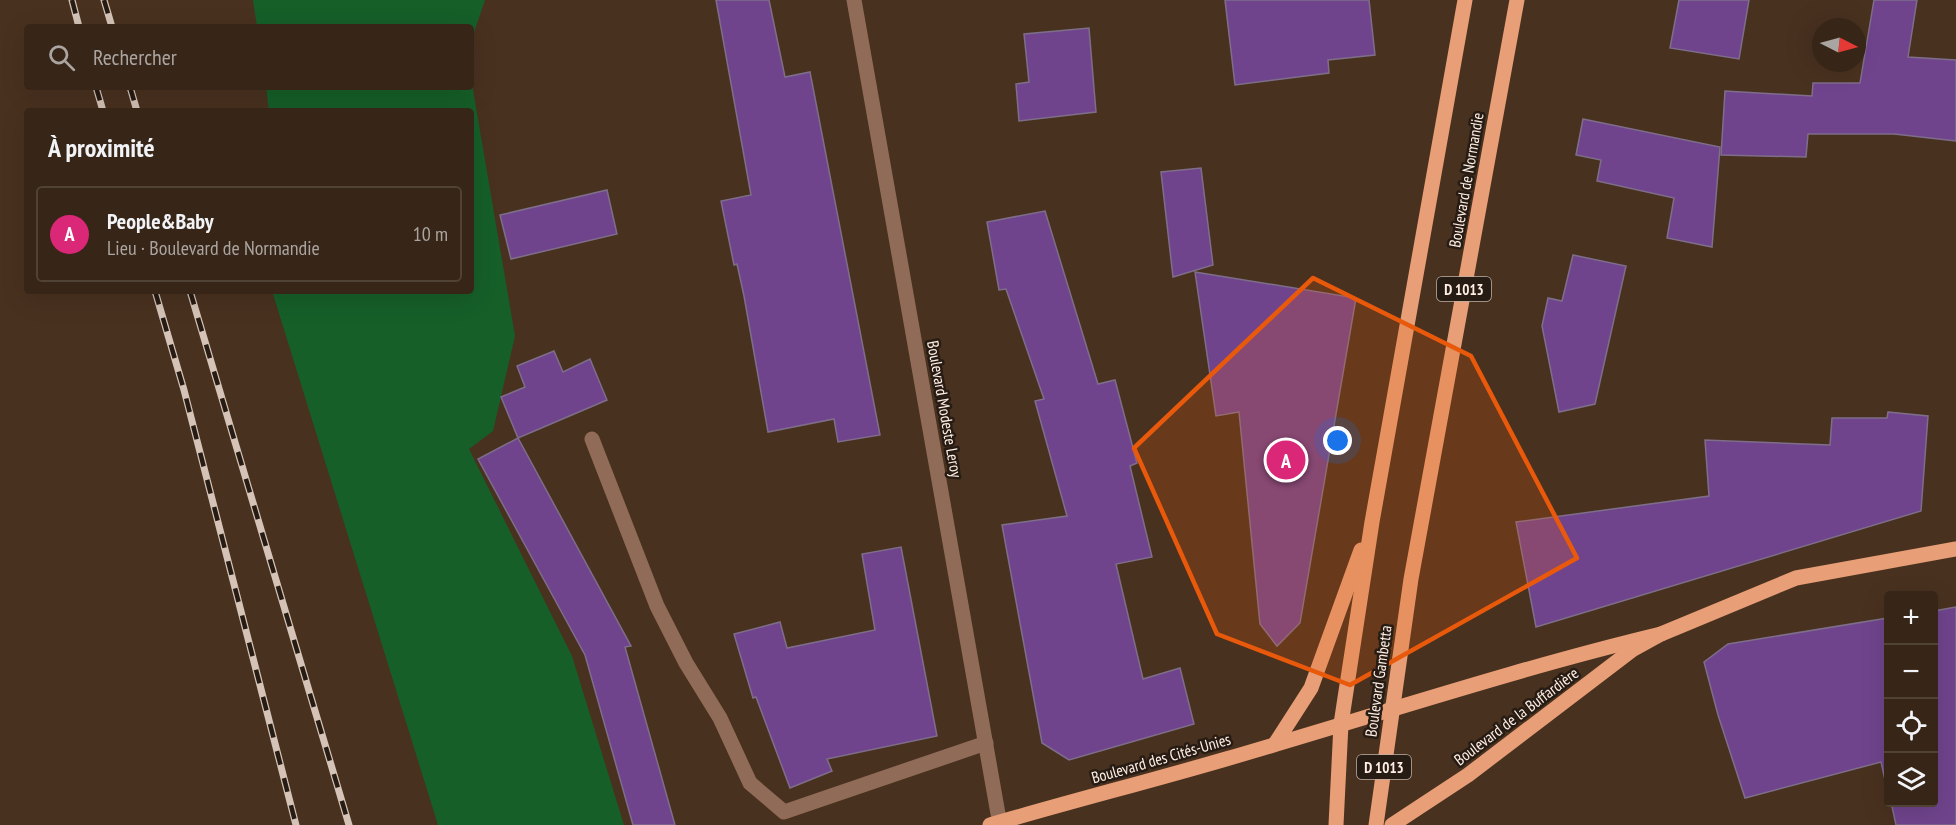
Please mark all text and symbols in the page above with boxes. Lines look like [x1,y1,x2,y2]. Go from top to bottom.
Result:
north arrow [1812,18,1866,72]
search box [24,24,474,90]
icon: search [45,41,78,74]
text: Rechercher [93,43,177,71]
street label: Boulevard de Normandie [1444,111,1488,249]
text: À proximité [48,131,155,164]
text: People&Baby [107,207,214,235]
text: A [64,221,75,247]
text: 10 m [413,221,448,247]
text: Lieu · Boulevard de Normandie [107,235,320,261]
road number: D 1013 [1437,277,1491,301]
street label: Boulevard Modeste Leroy [923,339,967,479]
your location [1323,426,1352,455]
pin: A [1266,438,1306,482]
map controls [1884,591,1938,807]
button: + [1884,591,1938,645]
street label: Boulevard Gambetta [1360,624,1396,738]
button: − [1884,645,1938,699]
street label: Boulevard de la Buffardière [1450,663,1582,769]
button: locate [1884,699,1938,753]
street label: Boulevard des Cités-Unies [1089,729,1233,787]
button: layers [1884,753,1938,807]
road number: D 1013 [1357,755,1411,779]

